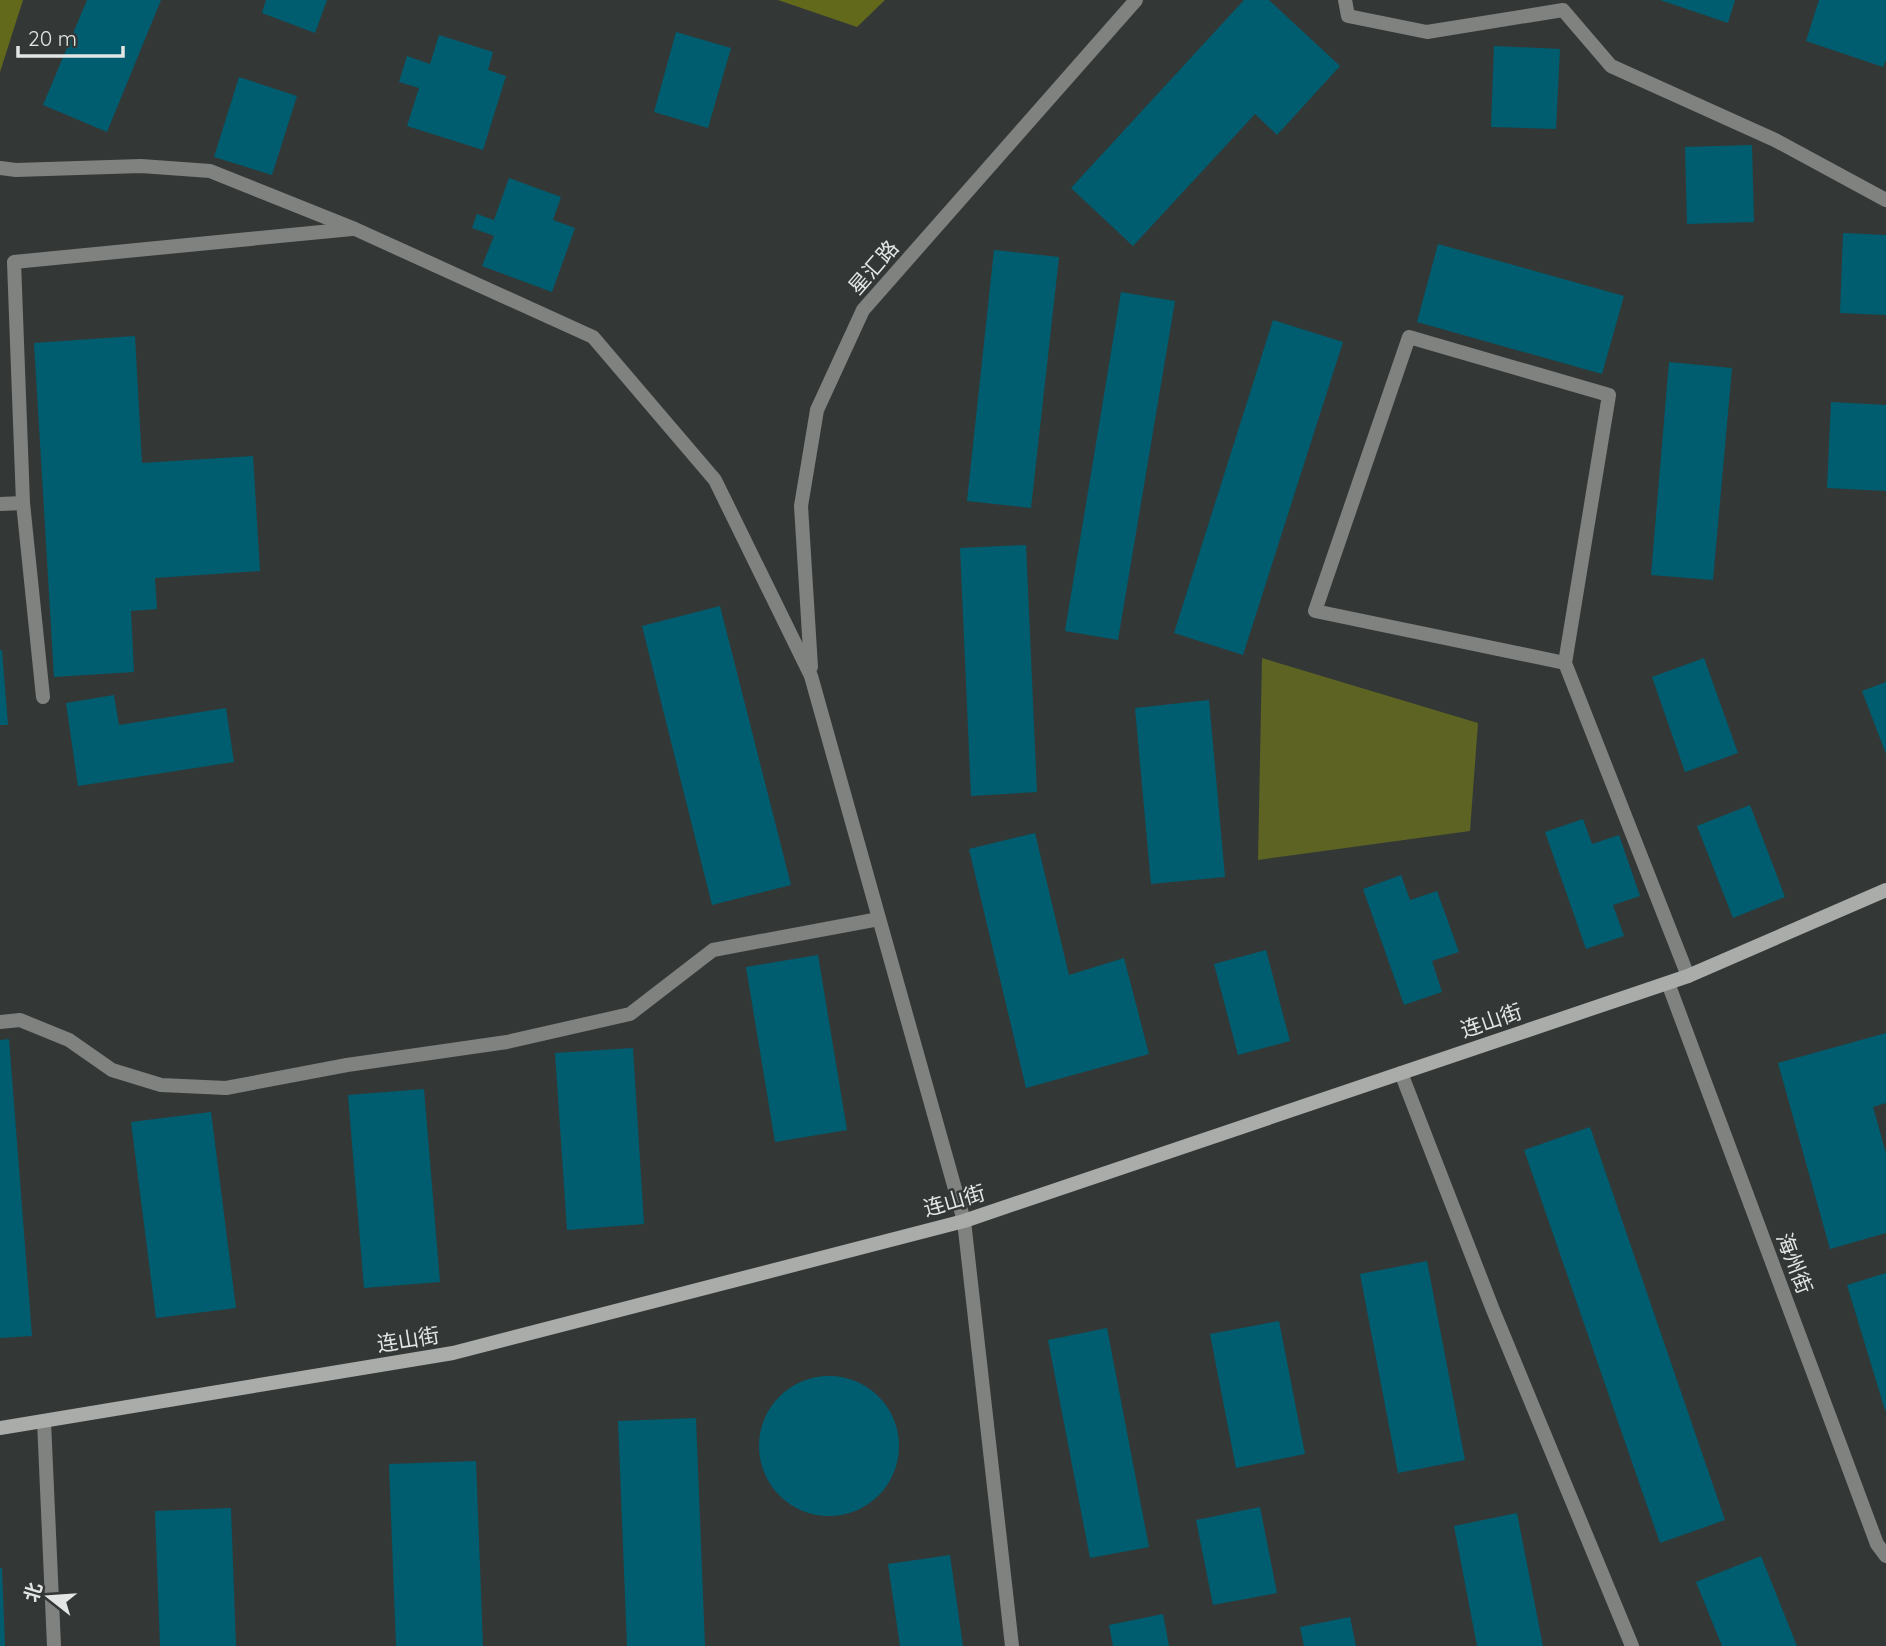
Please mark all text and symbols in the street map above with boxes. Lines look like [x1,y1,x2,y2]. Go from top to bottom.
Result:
scale bar [18,14,122,58]
text: 20 m [28,25,77,51]
street label: 星汇路 [843,235,903,299]
street label: 连山街 [1457,997,1525,1043]
street label: 连山街 [920,1179,988,1221]
street label: 海州街 [1772,1229,1818,1297]
street label: 连山街 [375,1321,441,1357]
north arrow [14,1562,84,1632]
text: 北 [18,1579,47,1605]

